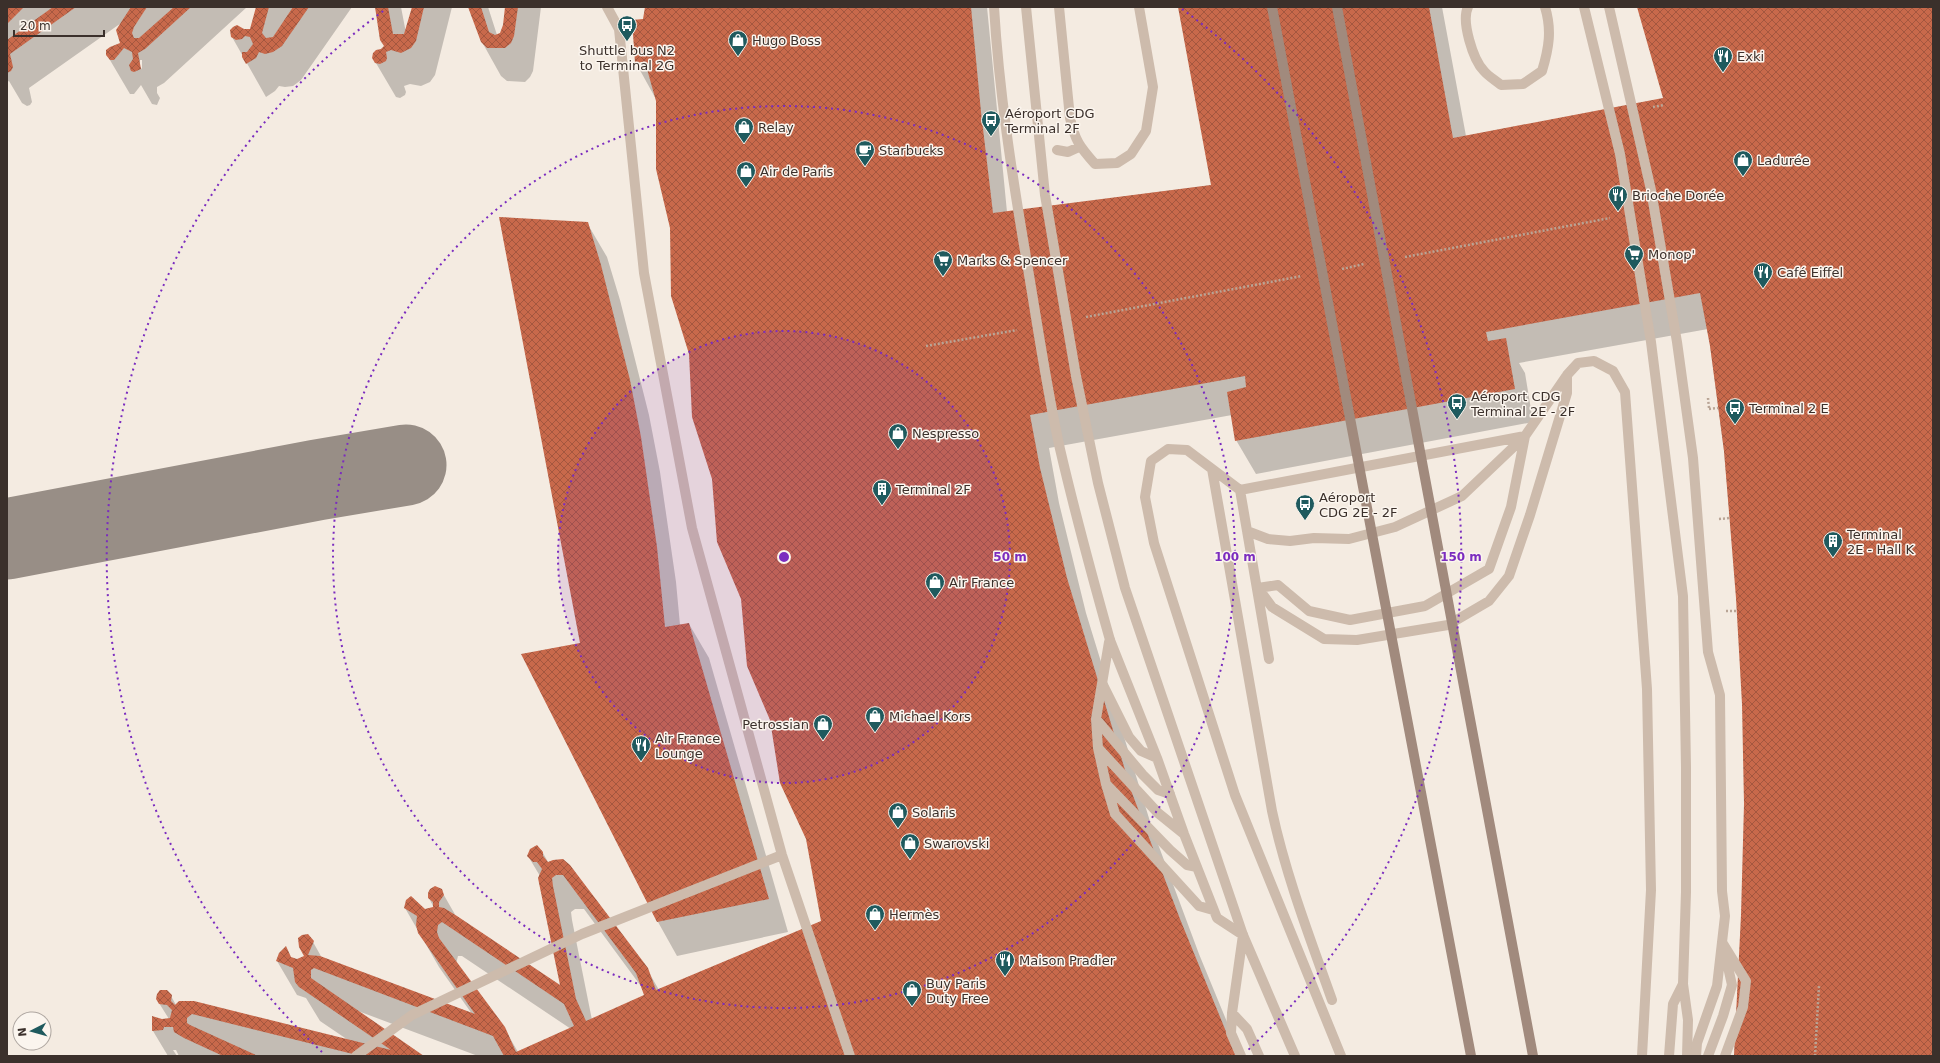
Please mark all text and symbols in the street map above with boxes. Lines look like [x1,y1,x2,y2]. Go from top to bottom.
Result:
scale bar [14,12,104,38]
bus stop icon: Shuttle bus N2 to Terminal 2G [616,14,638,42]
text: 20 m [20,19,51,33]
shop icon: Hugo Boss [727,29,749,57]
place label: Hugo Boss [752,33,821,48]
place label: Shuttle bus N2 to Terminal 2G [579,43,675,73]
restaurant icon: Exki [1712,45,1734,73]
place label: Exki [1737,49,1764,64]
place label: Aéroport CDG Terminal 2F [1004,106,1095,136]
bus stop icon: Aéroport CDG Terminal 2F [980,109,1002,137]
shop icon: Relay [733,116,755,144]
place label: Relay [758,120,794,135]
cafe icon: Starbucks [854,139,876,167]
place label: Starbucks [879,143,944,158]
shop icon: Ladurée [1732,149,1754,177]
place label: Ladurée [1757,153,1810,168]
shop icon: Air de Paris [735,160,757,188]
place label: Air de Paris [760,164,834,179]
restaurant icon: Brioche Dorée [1607,184,1629,212]
place label: Brioche Dorée [1632,188,1724,203]
supermarket icon: Monop' [1623,243,1645,271]
place label: Monop' [1648,247,1695,262]
supermarket icon: Marks & Spencer [932,249,954,277]
place label: Marks & Spencer [957,253,1068,268]
restaurant icon: Café Eiffel [1752,261,1774,289]
place label: Café Eiffel [1777,265,1843,280]
place label: Aéroport CDG Terminal 2E - 2F [1470,389,1575,419]
bus stop icon: Aéroport CDG Terminal 2E - 2F [1446,392,1468,420]
bus stop icon: Terminal 2 E [1724,397,1746,425]
place label: Terminal 2 E [1748,401,1829,416]
shop icon: Nespresso [887,422,909,450]
place label: Nespresso [912,426,979,441]
building icon: Terminal 2F [871,478,893,506]
place label: Terminal 2F [895,482,971,497]
place label: Aéroport CDG 2E - 2F [1319,490,1397,520]
bus stop icon: Aéroport CDG 2E - 2F [1294,493,1316,521]
place label: Terminal 2E - Hall K [1846,527,1915,557]
building icon: Terminal 2E - Hall K [1822,530,1844,558]
centre of rings [777,550,791,564]
text: 50 m [993,550,1027,564]
text: 100 m [1214,550,1256,564]
text: 150 m [1440,550,1482,564]
shop icon: Air France [924,571,946,599]
place label: Air France [949,575,1014,590]
shop icon: Michael Kors [864,705,886,733]
place label: Michael Kors [889,709,971,724]
shop icon: Petrossian [812,713,834,741]
place label: Petrossian [742,717,809,732]
place label: Air France Lounge [655,731,720,761]
restaurant icon: Air France Lounge [630,734,652,762]
shop icon: Solaris [887,801,909,829]
place label: Solaris [912,805,956,820]
shop icon: Swarovski [899,832,921,860]
place label: Swarovski [924,836,989,851]
shop icon: Hermès [864,903,886,931]
place label: Hermès [889,907,940,922]
restaurant icon: Maison Pradier [994,949,1016,977]
place label: Maison Pradier [1019,953,1116,968]
place label: Buy Paris Duty Free [926,976,989,1006]
shop icon: Buy Paris Duty Free [901,979,923,1007]
north arrow [12,1011,52,1051]
text: N [16,1027,29,1037]

